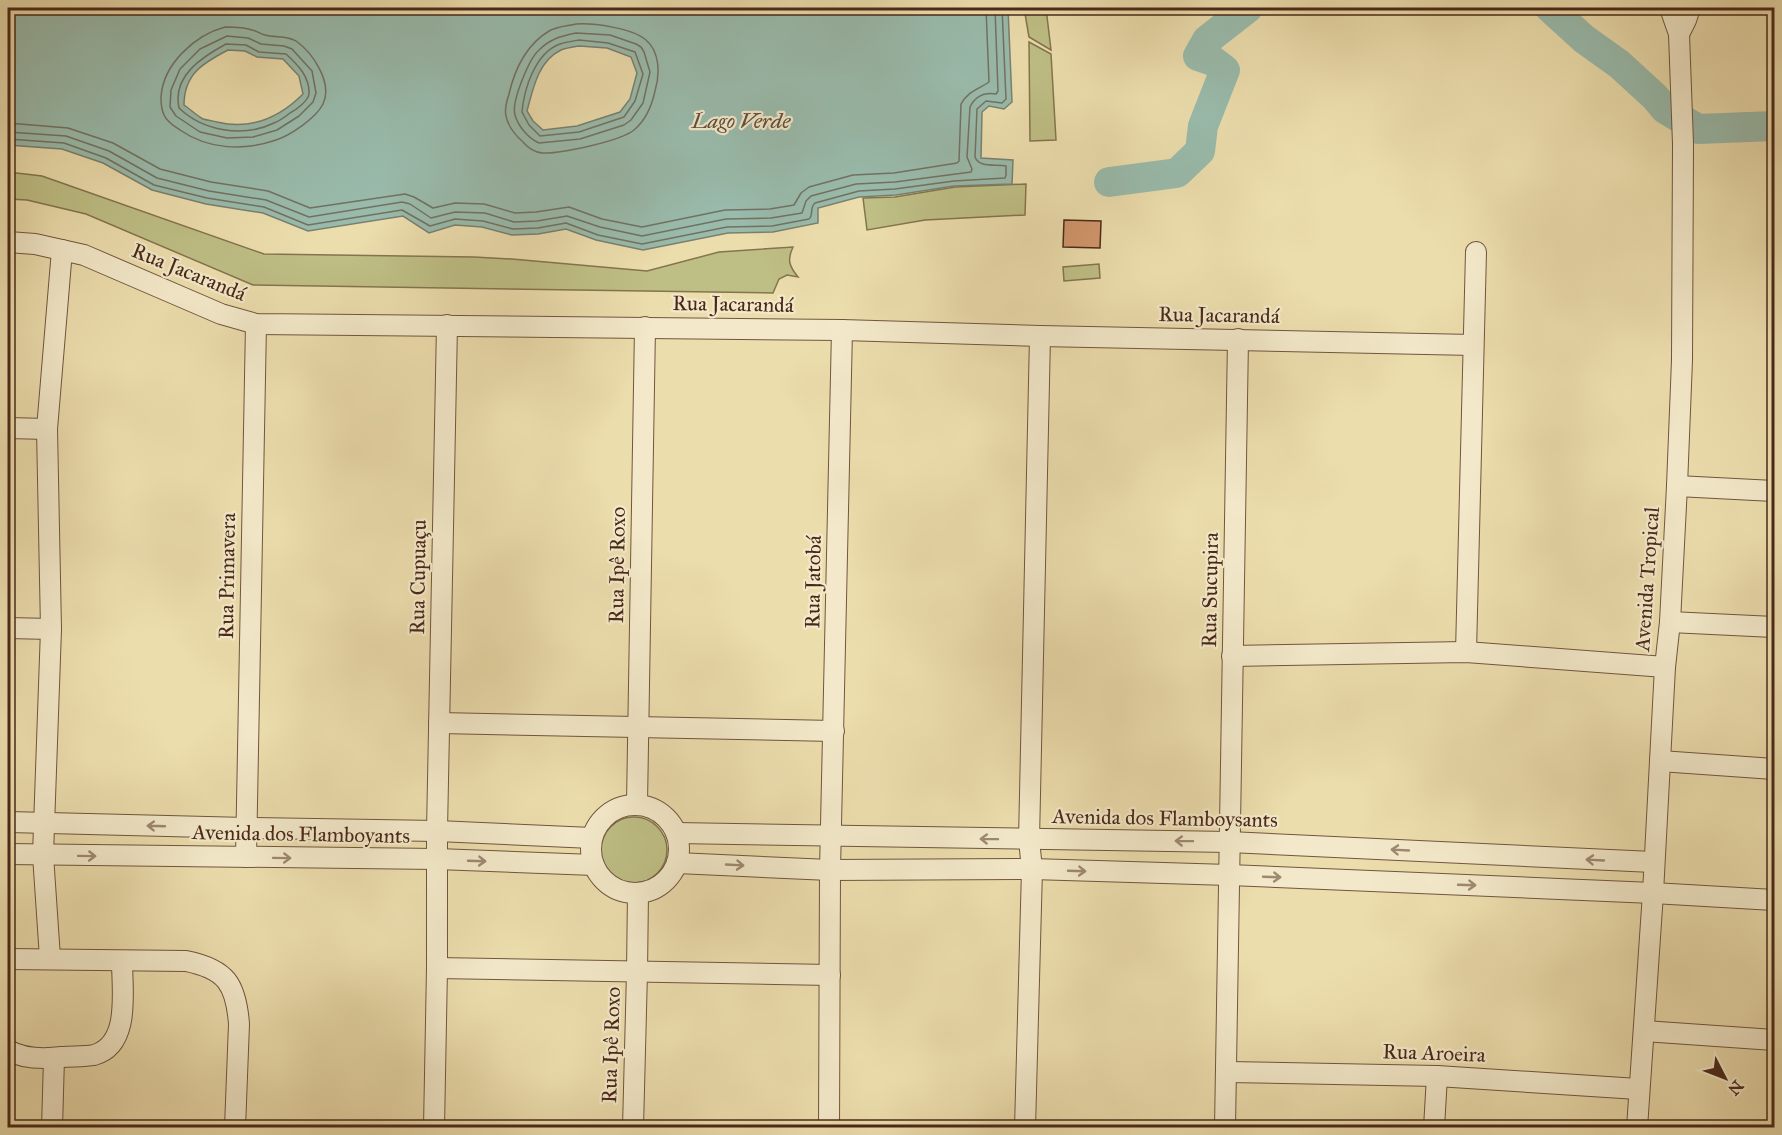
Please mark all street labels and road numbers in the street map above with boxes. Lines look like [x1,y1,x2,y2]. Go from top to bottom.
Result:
street label: Rua Jacarandá [128,237,250,307]
street label: Rua Jacarandá [672,290,794,318]
street label: Rua Jacarandá [1158,301,1280,329]
street label: Rua Ipê Roxo [603,506,631,624]
street label: Avenida Tropical [1629,506,1665,653]
street label: Rua Primavera [213,512,241,639]
street label: Rua Cupuaçu [404,519,432,635]
street label: Rua Sucupira [1196,532,1224,648]
street label: Rua Jatobá [799,535,827,629]
street label: Avenida dos Flamboysants [1051,803,1278,833]
street label: Avenida dos Flamboyants [191,819,410,849]
street label: Rua Ipê Roxo [596,986,626,1104]
street label: Rua Aroeira [1382,1038,1486,1068]

